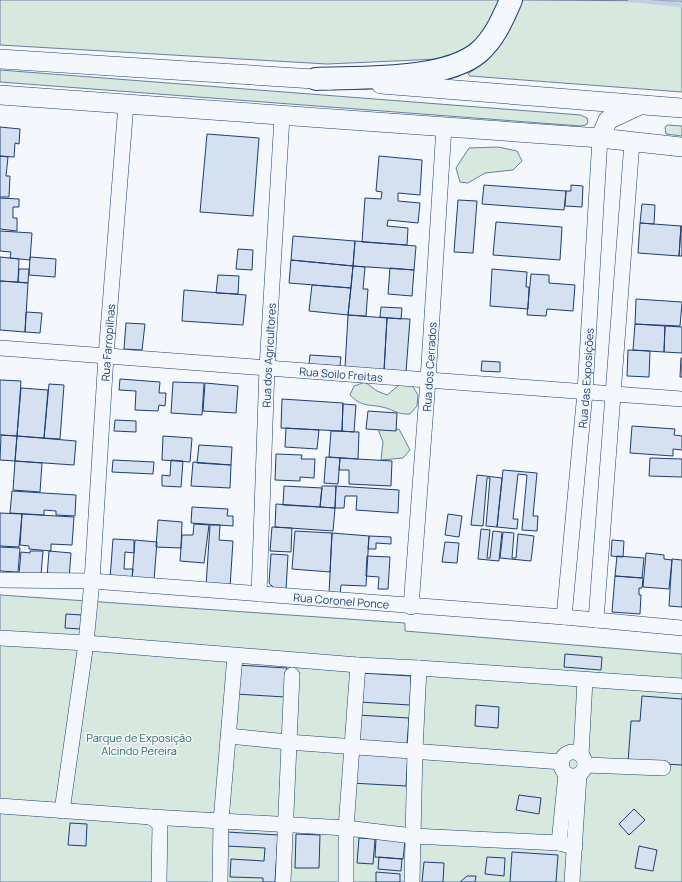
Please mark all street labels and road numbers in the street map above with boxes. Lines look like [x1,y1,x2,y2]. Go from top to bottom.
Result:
street label: Rua dos Agricultores [258,302,278,408]
street label: Rua Farropilhas [97,303,118,382]
street label: Rua dos Cerrados [418,321,439,412]
street label: Rua das Exposições [574,327,596,429]
street label: Rua Soilo Freitas [299,363,384,384]
street label: Rua Coronel Ponce [293,589,390,611]

